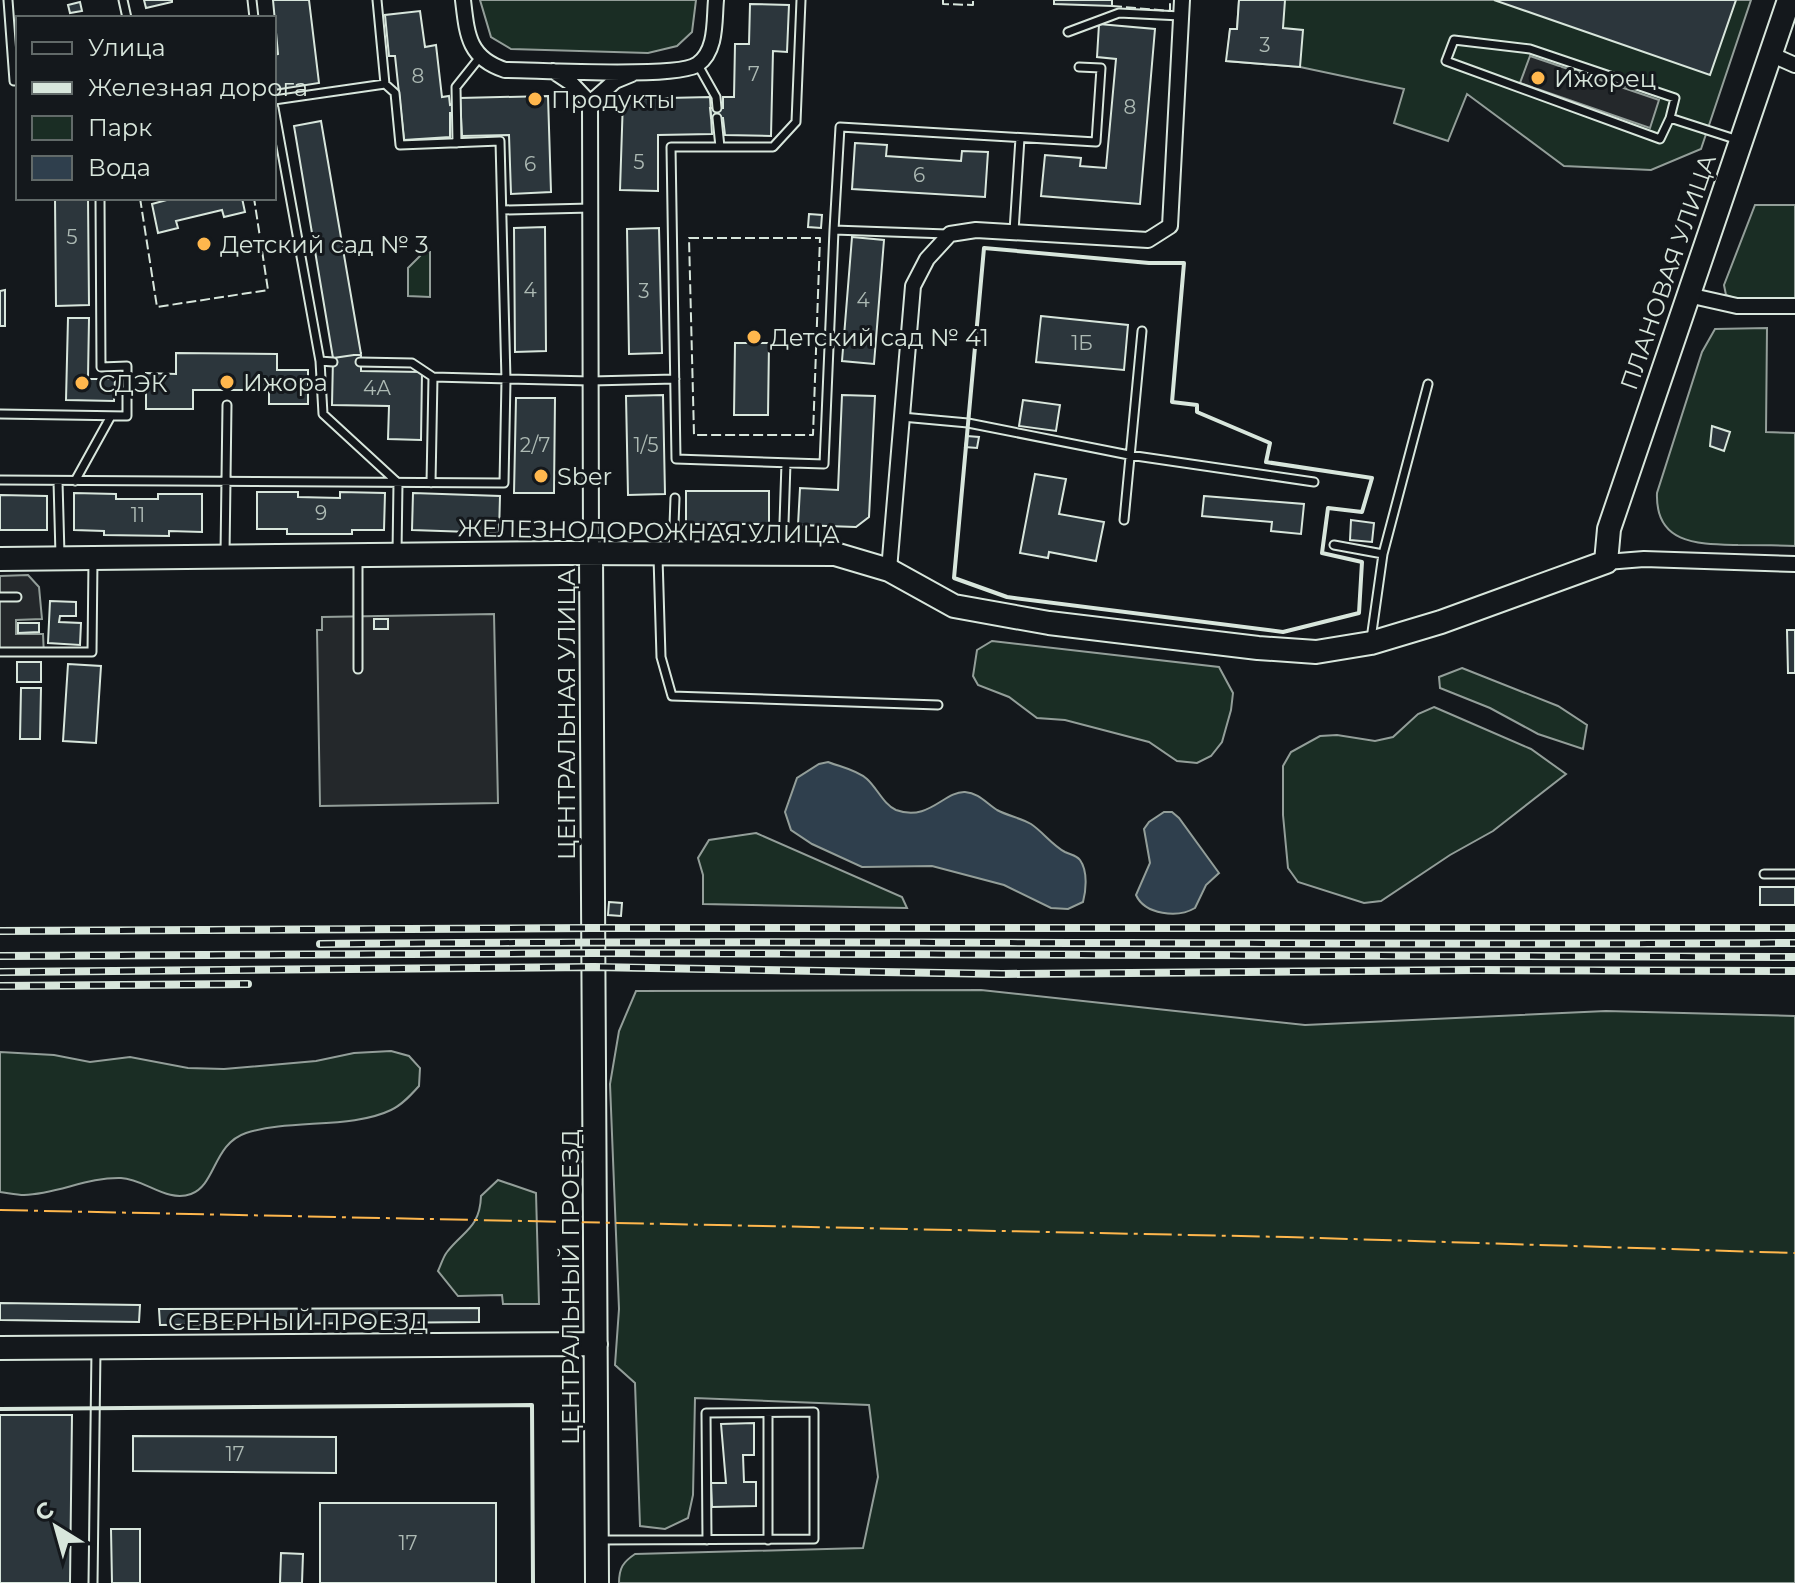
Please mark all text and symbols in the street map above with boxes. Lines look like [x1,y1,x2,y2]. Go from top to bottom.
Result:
legend [16,16,276,200]
text: Улица [88,33,166,62]
house number: 3 [1259,33,1271,57]
house number: 7 [748,62,760,86]
house number: 8 [412,64,424,88]
place label: Ижорец [1554,64,1656,93]
marker: Ижорец [1529,69,1547,87]
text: Железная дорога [88,73,308,102]
place label: Продукты [551,85,675,114]
marker: Продукты [526,90,544,108]
house number: 8 [1124,95,1136,119]
text: Парк [88,113,152,142]
house number: 5 [633,150,645,174]
street label: ПЛАНОВАЯ УЛИЦА [1614,150,1722,394]
house number: 6 [524,152,536,176]
text: Вода [88,153,151,182]
house number: 6 [913,163,925,187]
house number: 5 [66,225,78,249]
place label: Детский сад № 3 [220,230,429,259]
marker: Детский сад № 3 [195,235,213,253]
house number: 4 [523,278,537,302]
house number: 3 [638,279,650,303]
house number: 4 [856,288,870,312]
place label: Детский сад № 41 [770,323,989,352]
marker: Детский сад № 41 [745,328,763,346]
house number: 1Б [1071,331,1093,355]
place label: Ижора [243,368,328,397]
place label: СДЭК [98,369,168,398]
marker: Ижора [218,373,236,391]
marker: СДЭК [73,374,91,392]
house number: 4А [363,376,391,400]
house number: 2/7 [520,433,550,457]
house number: 1/5 [633,433,659,457]
place label: Sber [557,462,612,491]
marker: Sber [532,467,550,485]
house number: 9 [315,501,327,525]
house number: 11 [131,503,145,527]
street label: ЖЕЛЕЗНОДОРОЖНАЯ УЛИЦА [458,513,841,549]
street label: ЦЕНТРАЛЬНАЯ УЛИЦА [552,568,581,860]
street label: ЦЕНТРАЛЬНЫЙ ПРОЕЗД [556,1129,585,1445]
street label: СЕВЕРНЫЙ ПРОЕЗД [168,1307,428,1336]
house number: 17 [226,1442,245,1466]
north arrow [16,1487,96,1567]
text: С [30,1496,59,1527]
house number: 17 [399,1531,418,1555]

